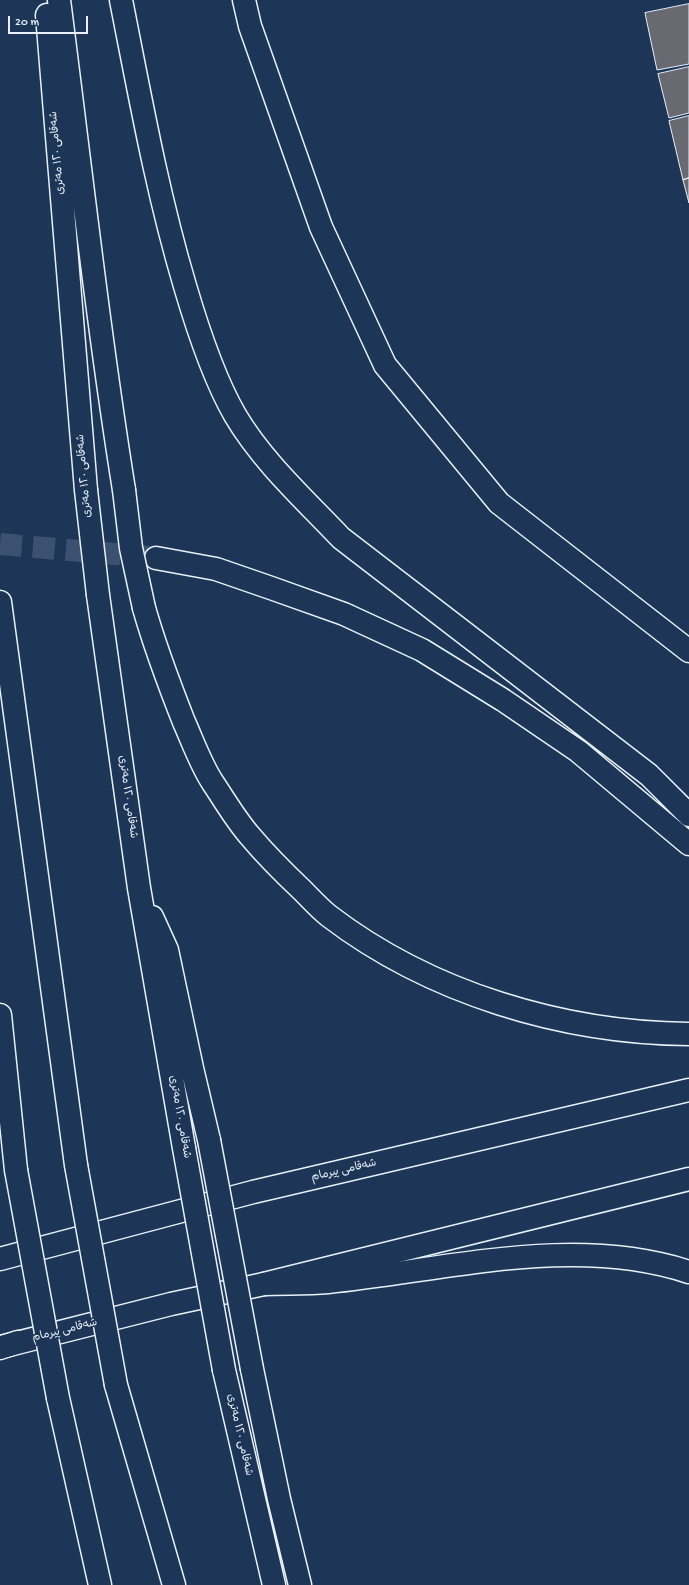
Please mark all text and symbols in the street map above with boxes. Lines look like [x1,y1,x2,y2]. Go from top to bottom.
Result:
scale bar [10,8,90,34]
text: 20 m [15,16,39,30]
street label: شەقامی ١٢٠ مەتری [48,111,68,195]
street label: شەقامی ١٢٠ مەتری [75,434,95,518]
street label: شەقامی ١٢٠ مەتری [115,755,139,839]
street label: شەقامی ١٢٠ مەتری [165,1075,193,1159]
street label: شەقامی پیرمام [310,1157,378,1185]
street label: شەقامی پیرمام [31,1317,99,1345]
street label: شەقامی ١٢٠ مەتری [223,1393,255,1477]

